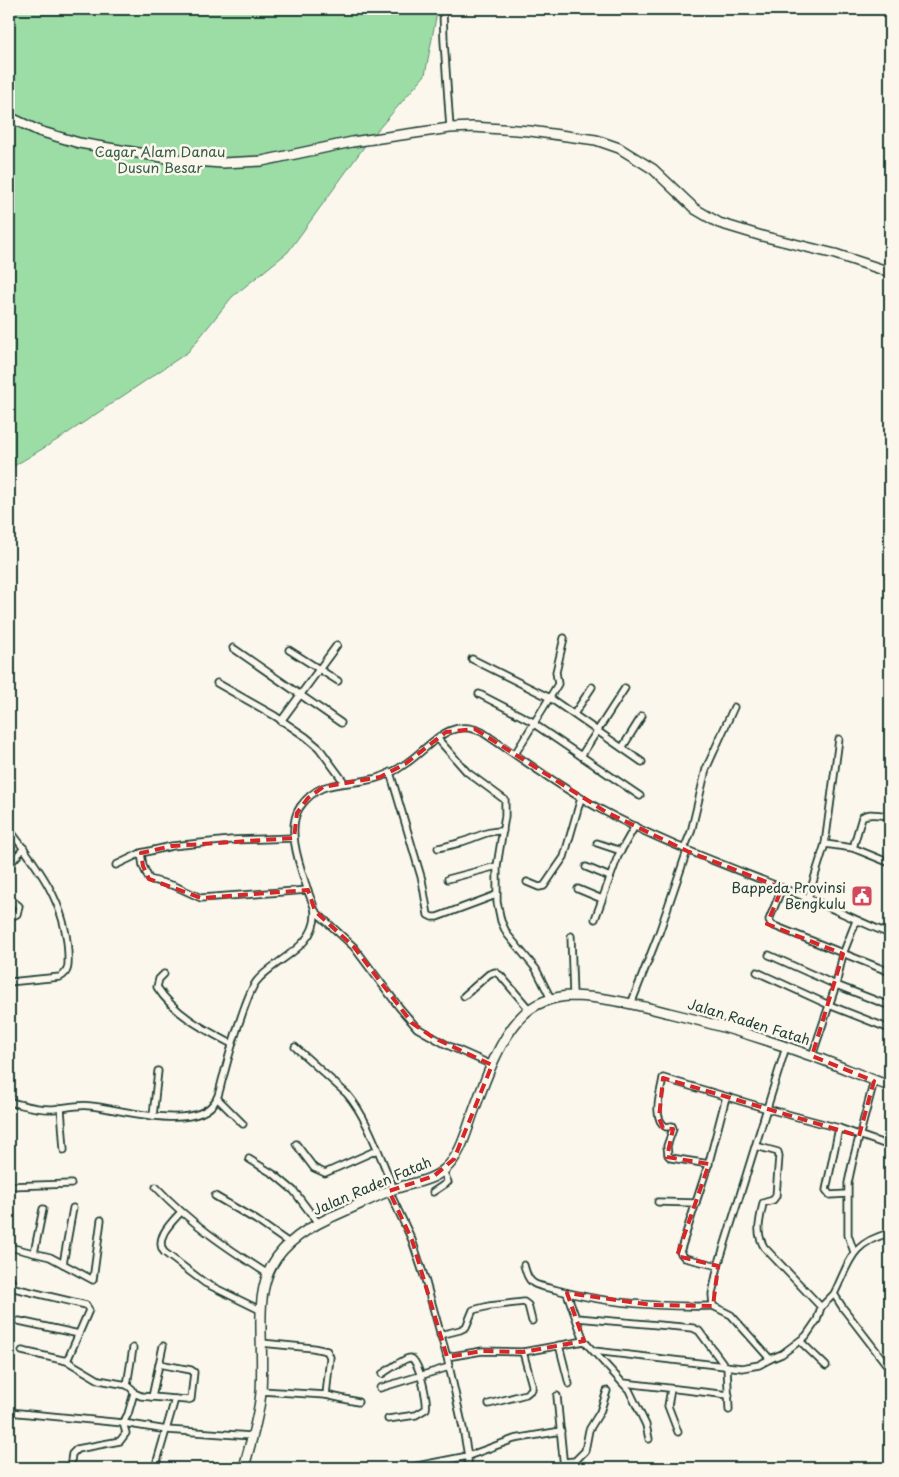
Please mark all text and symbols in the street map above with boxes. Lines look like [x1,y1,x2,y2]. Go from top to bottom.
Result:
park label: Cagar Alam Danau Dusun Besar [95,141,225,178]
place label: Bappeda Provinsi Bengkulu [731,877,846,914]
public building icon: Bappeda Provinsi Bengkulu [850,884,874,908]
street label: Jalan Raden Fatah [685,993,813,1050]
street label: Jalan Raden Fatah [309,1151,435,1220]

